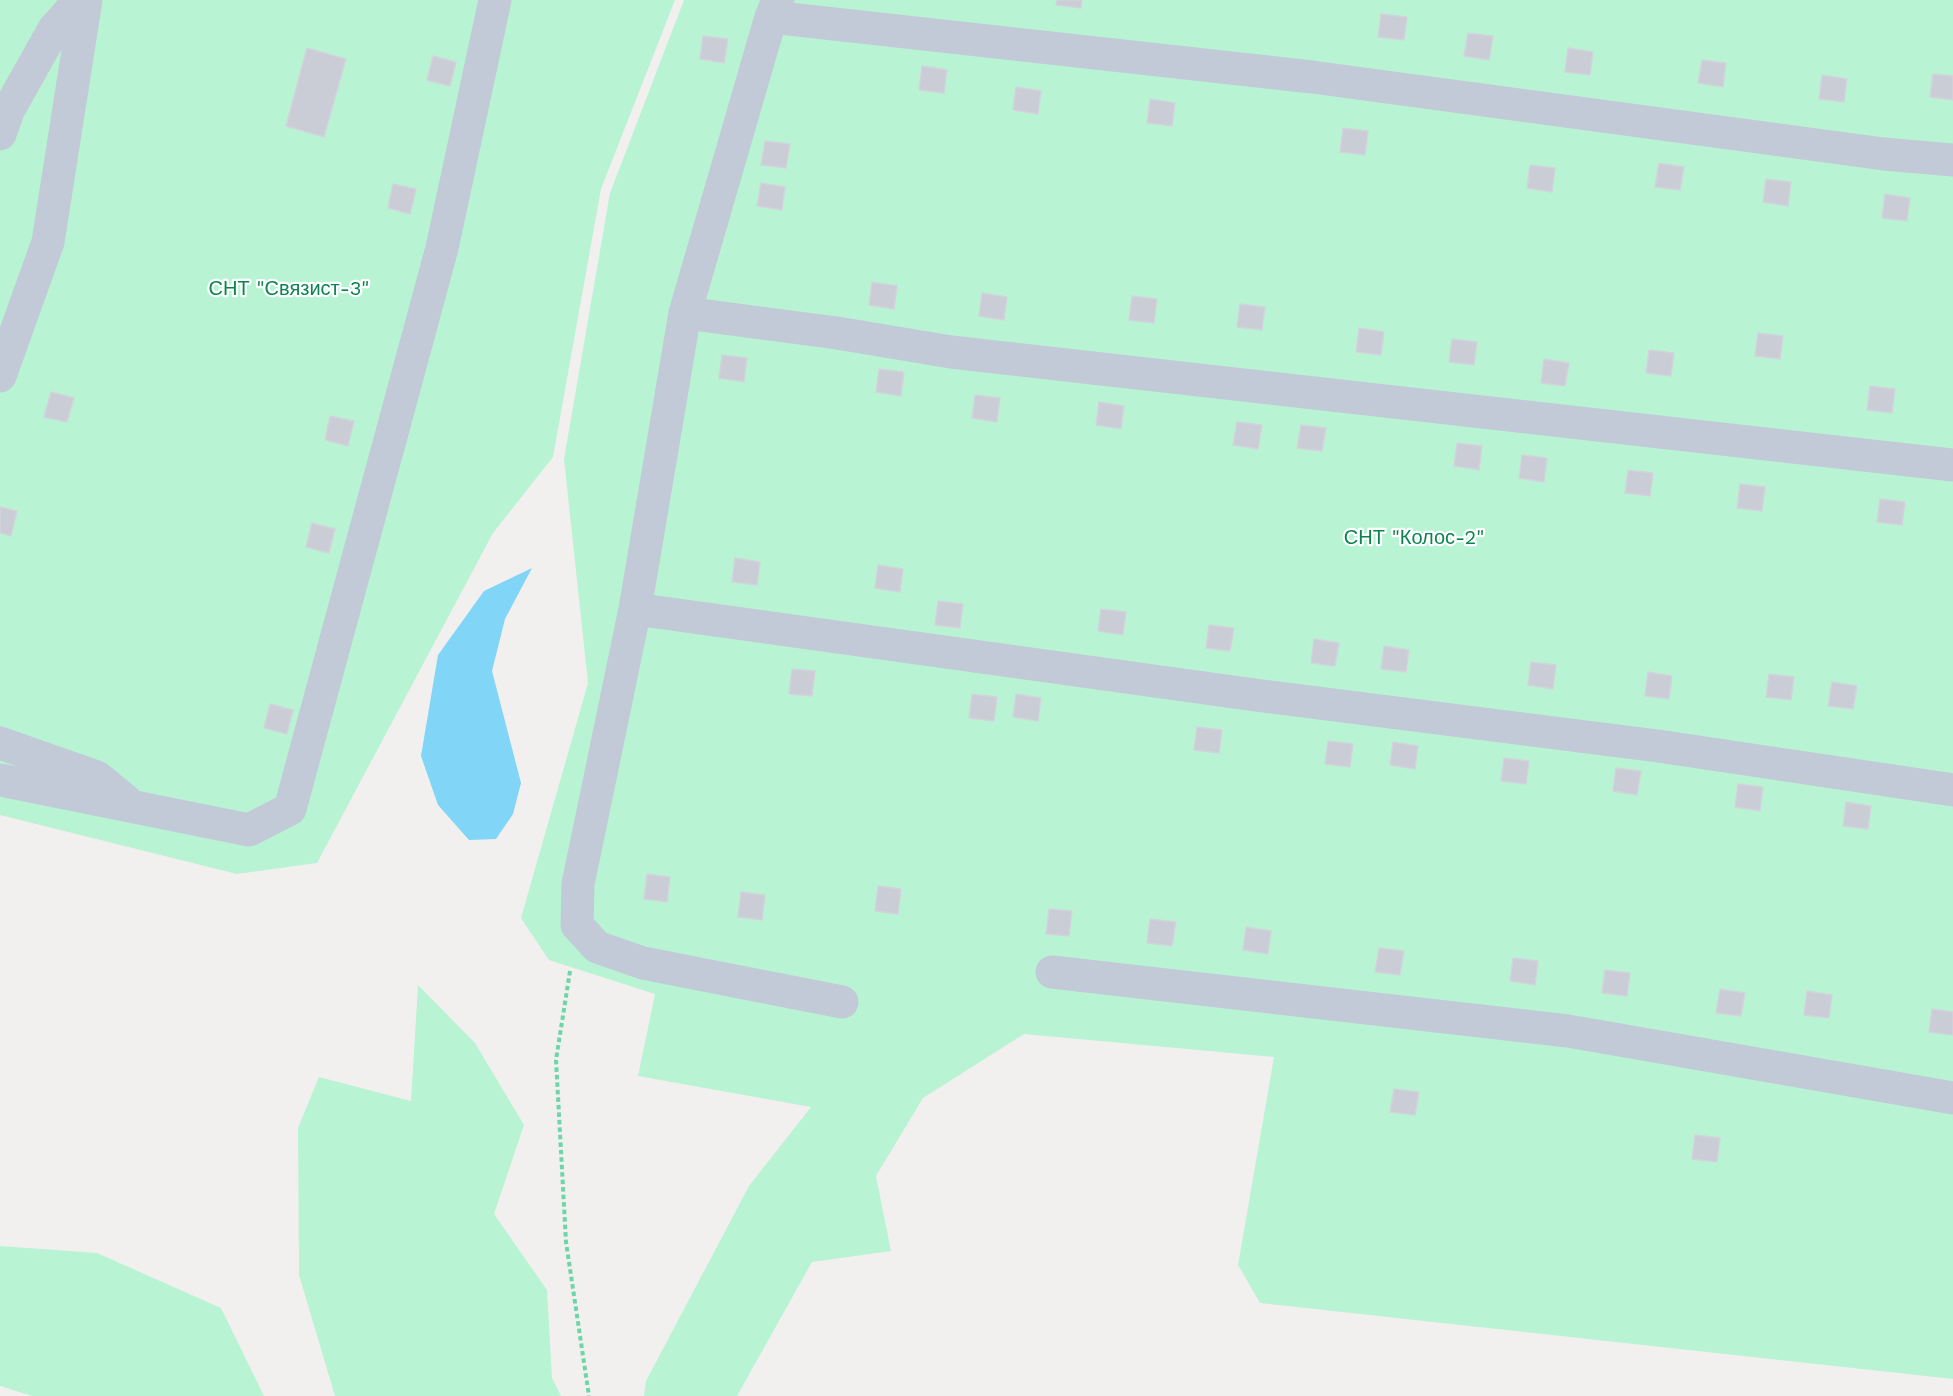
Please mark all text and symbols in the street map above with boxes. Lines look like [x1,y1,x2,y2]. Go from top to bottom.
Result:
park label: СНТ "Связист-3" [209,277,369,301]
park label: СНТ "Колос-2" [1344,526,1484,550]

